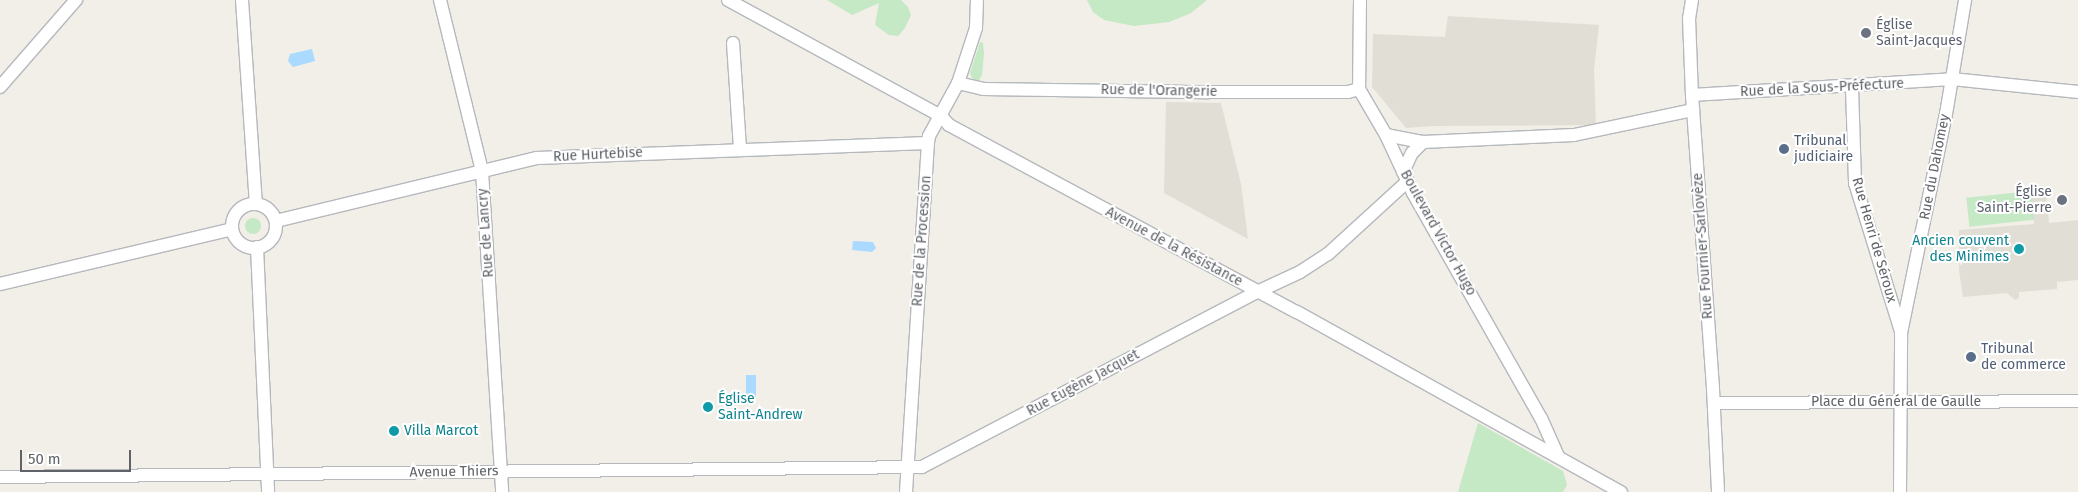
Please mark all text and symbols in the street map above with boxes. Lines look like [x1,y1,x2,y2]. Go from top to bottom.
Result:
place label: Église Saint-Jacques [1876,17,1962,49]
marker: Église Saint-Jacques [1860,27,1872,39]
street label: Rue de la Sous-Préfecture [1740,75,1904,101]
street label: Rue de l'Orangerie [1101,82,1217,100]
street label: Rue du Dahomey [1916,113,1954,221]
place label: Tribunal judiciaire [1794,133,1853,166]
marker: Tribunal judiciaire [1778,143,1790,155]
street label: Rue Hurtebise [553,144,643,166]
street label: Boulevard Victor Hugo [1396,167,1480,299]
street label: Rue Fournier-Sarlovèze [1690,172,1716,320]
street label: Rue de la Procession [909,175,935,307]
street label: Rue Henri de Séroux [1848,175,1900,305]
place label: Église Saint-Pierre [1977,184,2052,216]
street label: Rue de Lancry [475,188,497,278]
marker: Église Saint-Pierre [2056,194,2068,206]
street label: Avenue de la Résistance [1103,204,1245,290]
place label: Ancien couvent des Minimes [1912,233,2009,266]
marker: Ancien couvent des Minimes [2013,243,2025,255]
place label: Tribunal de commerce [1981,341,2066,374]
street label: Rue Eugène Jacquet [1024,346,1142,420]
marker: Tribunal de commerce [1965,351,1977,363]
place label: Église Saint-Andrew [718,391,803,424]
street label: Place du Général de Gaulle [1811,394,1981,410]
marker: Église Saint-Andrew [702,401,714,413]
place label: Villa Marcot [404,423,478,439]
marker: Villa Marcot [388,425,400,437]
scale bar [22,440,134,472]
text: 50 m [28,450,61,468]
street label: Avenue Thiers [409,463,499,481]

